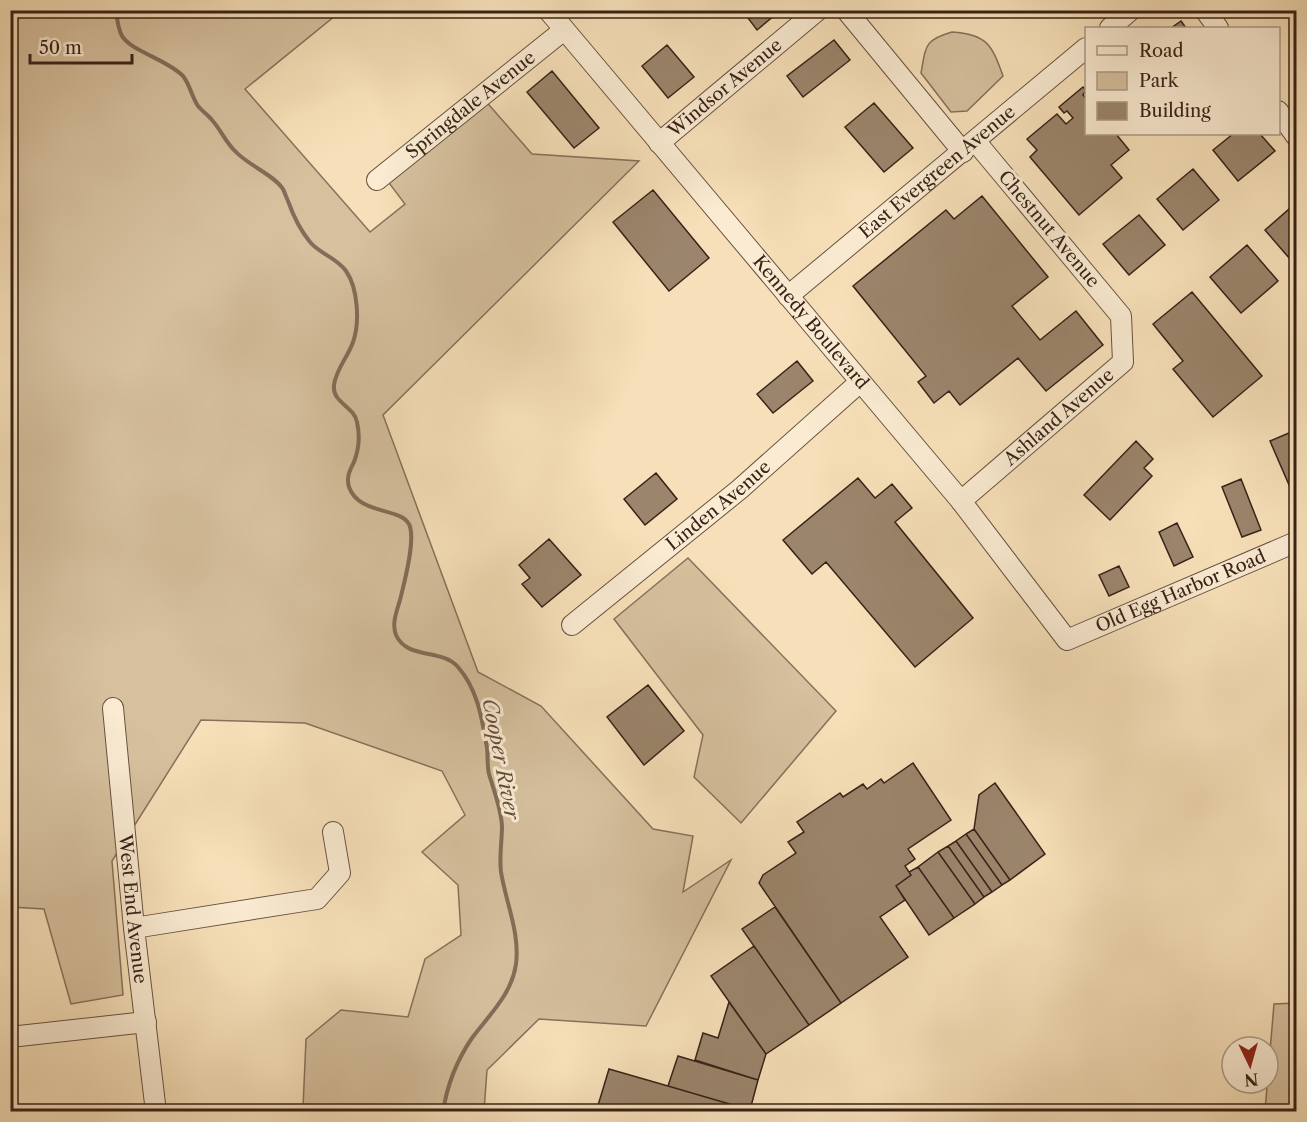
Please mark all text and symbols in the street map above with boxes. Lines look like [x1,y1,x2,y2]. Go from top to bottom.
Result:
scale bar [30,27,132,65]
legend [1085,27,1280,135]
street label: Windsor Avenue [663,34,786,142]
text: 50 m [39,37,82,59]
text: Road [1139,40,1184,62]
street label: Springdale Avenue [401,46,540,163]
text: Park [1139,70,1180,92]
text: Building [1139,100,1211,122]
street label: East Evergreen Avenue [855,101,1020,243]
street label: Chestnut Avenue [994,166,1104,292]
street label: Kennedy Boulevard [748,251,873,394]
street label: Ashland Avenue [999,364,1118,471]
street label: Linden Avenue [662,456,775,555]
street label: Old Egg Harbor Road [1092,545,1269,637]
water label: Cooper River [477,696,525,823]
street label: West End Avenue [114,832,152,985]
north arrow [1220,1035,1280,1095]
text: N [1243,1069,1259,1091]

